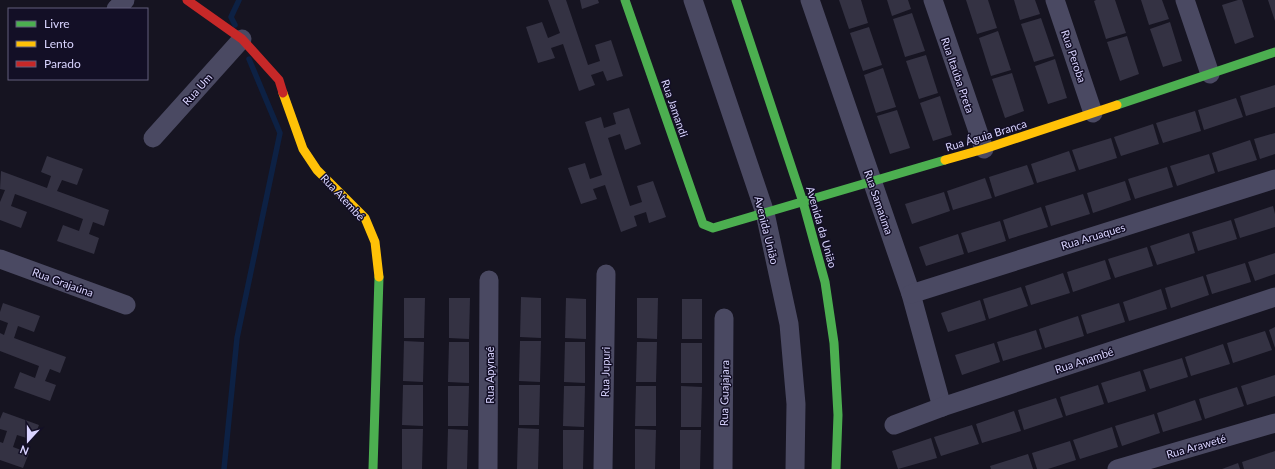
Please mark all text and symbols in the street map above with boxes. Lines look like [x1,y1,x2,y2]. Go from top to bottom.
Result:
legend [8,8,148,80]
text: Livre [44,16,70,31]
street label: Rua Peroba [1059,28,1089,84]
street label: Rua Itaúba Preta [939,35,977,115]
text: Lento [44,36,74,51]
text: Parado [44,56,81,71]
street label: Rua Um [179,71,215,107]
street label: Rua Jamandi [659,77,691,139]
street label: Rua Águia Branca [944,116,1028,154]
street label: Rua Samaúma [862,168,896,236]
street label: Rua Atembé [318,171,368,223]
street label: Avenida da União [804,185,840,269]
street label: Avenida União [752,194,782,266]
street label: Rua Aruaques [1059,220,1127,252]
street label: Rua Grajaúna [31,265,95,299]
street label: Rua Anambé [1053,344,1115,376]
street label: Rua Apynaé [483,346,496,404]
street label: Rua Jupuri [598,346,612,397]
street label: Rua Guajajara [717,360,731,426]
north arrow [8,421,48,461]
street label: Rua Araweté [1165,431,1228,461]
text: N [18,443,31,458]

